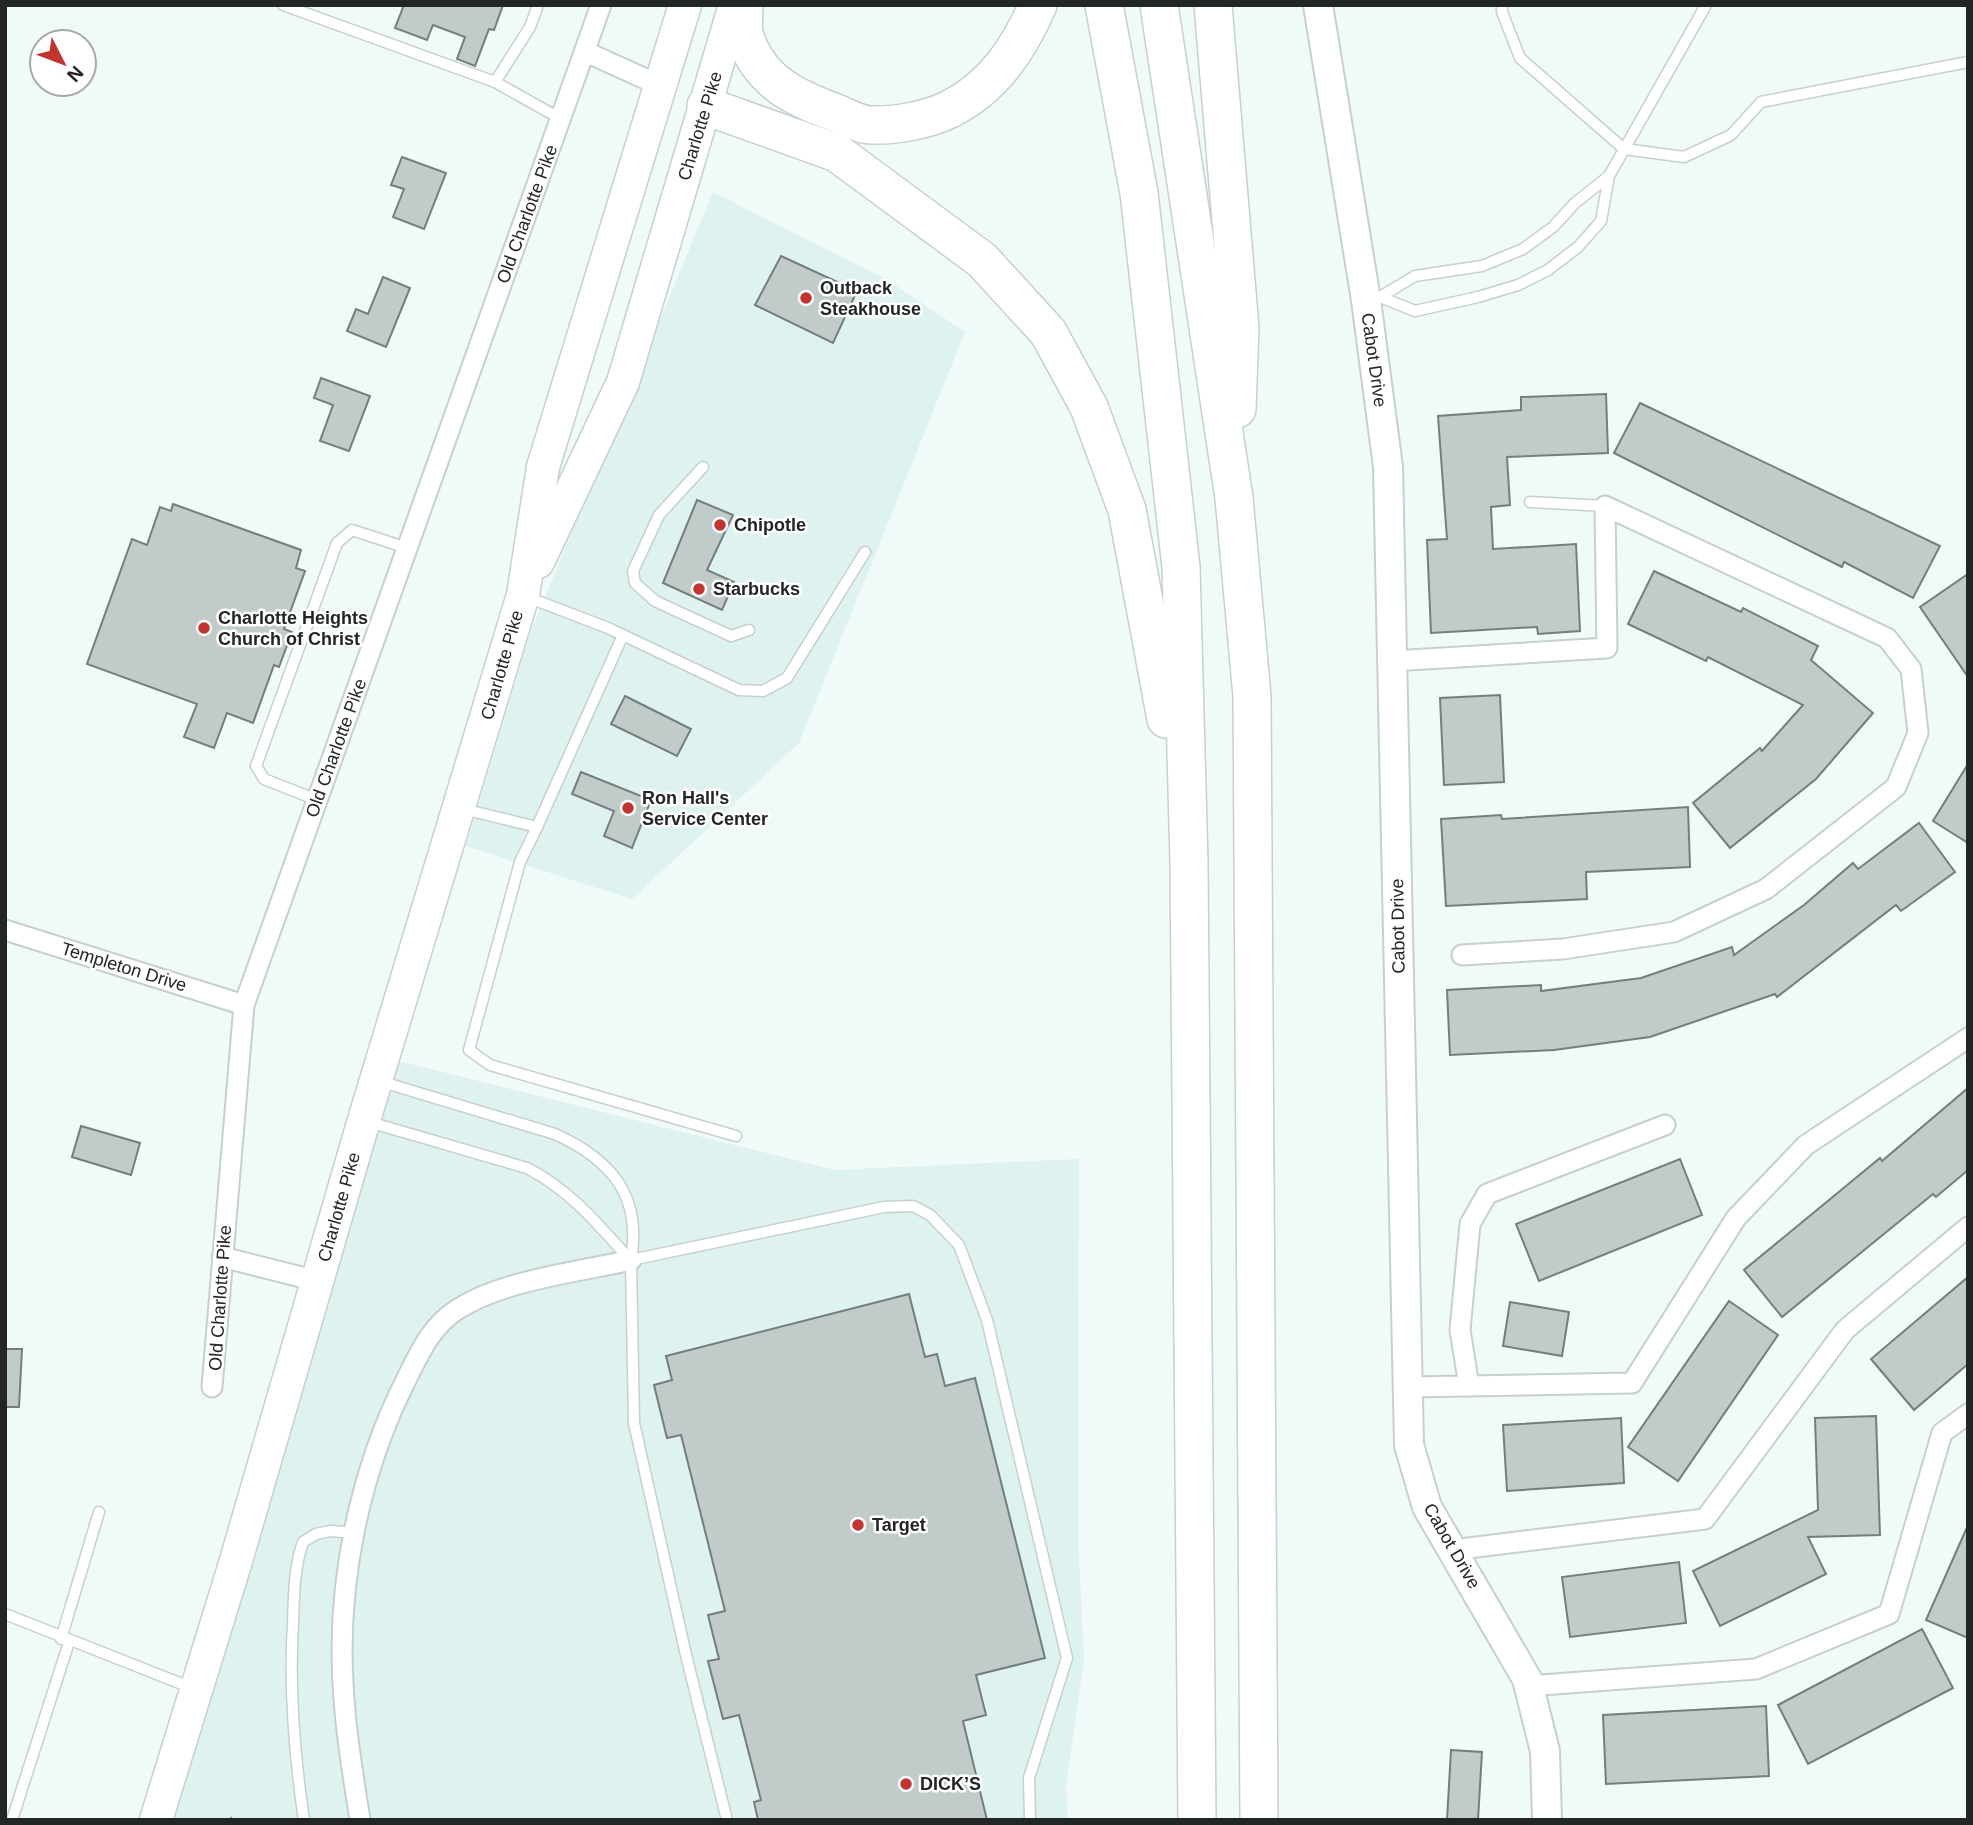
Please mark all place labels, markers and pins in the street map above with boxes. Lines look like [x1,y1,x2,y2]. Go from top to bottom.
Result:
place label: Outback Steakhouse [820,278,921,319]
marker: Outback Steakhouse [798,290,814,306]
place label: Chipotle [734,515,806,535]
marker: Chipotle [712,517,728,533]
place label: Starbucks [713,579,800,599]
marker: Starbucks [691,581,707,597]
place label: Charlotte Heights Church of Christ [218,608,368,649]
marker: Charlotte Heights Church of Christ [196,620,212,636]
place label: Ron Hall's Service Center [642,788,768,829]
marker: Ron Hall's Service Center [620,800,636,816]
place label: Target [872,1515,926,1535]
marker: Target [850,1517,866,1533]
place label: DICK’S [920,1774,981,1794]
marker: DICK’S [898,1776,914,1792]

